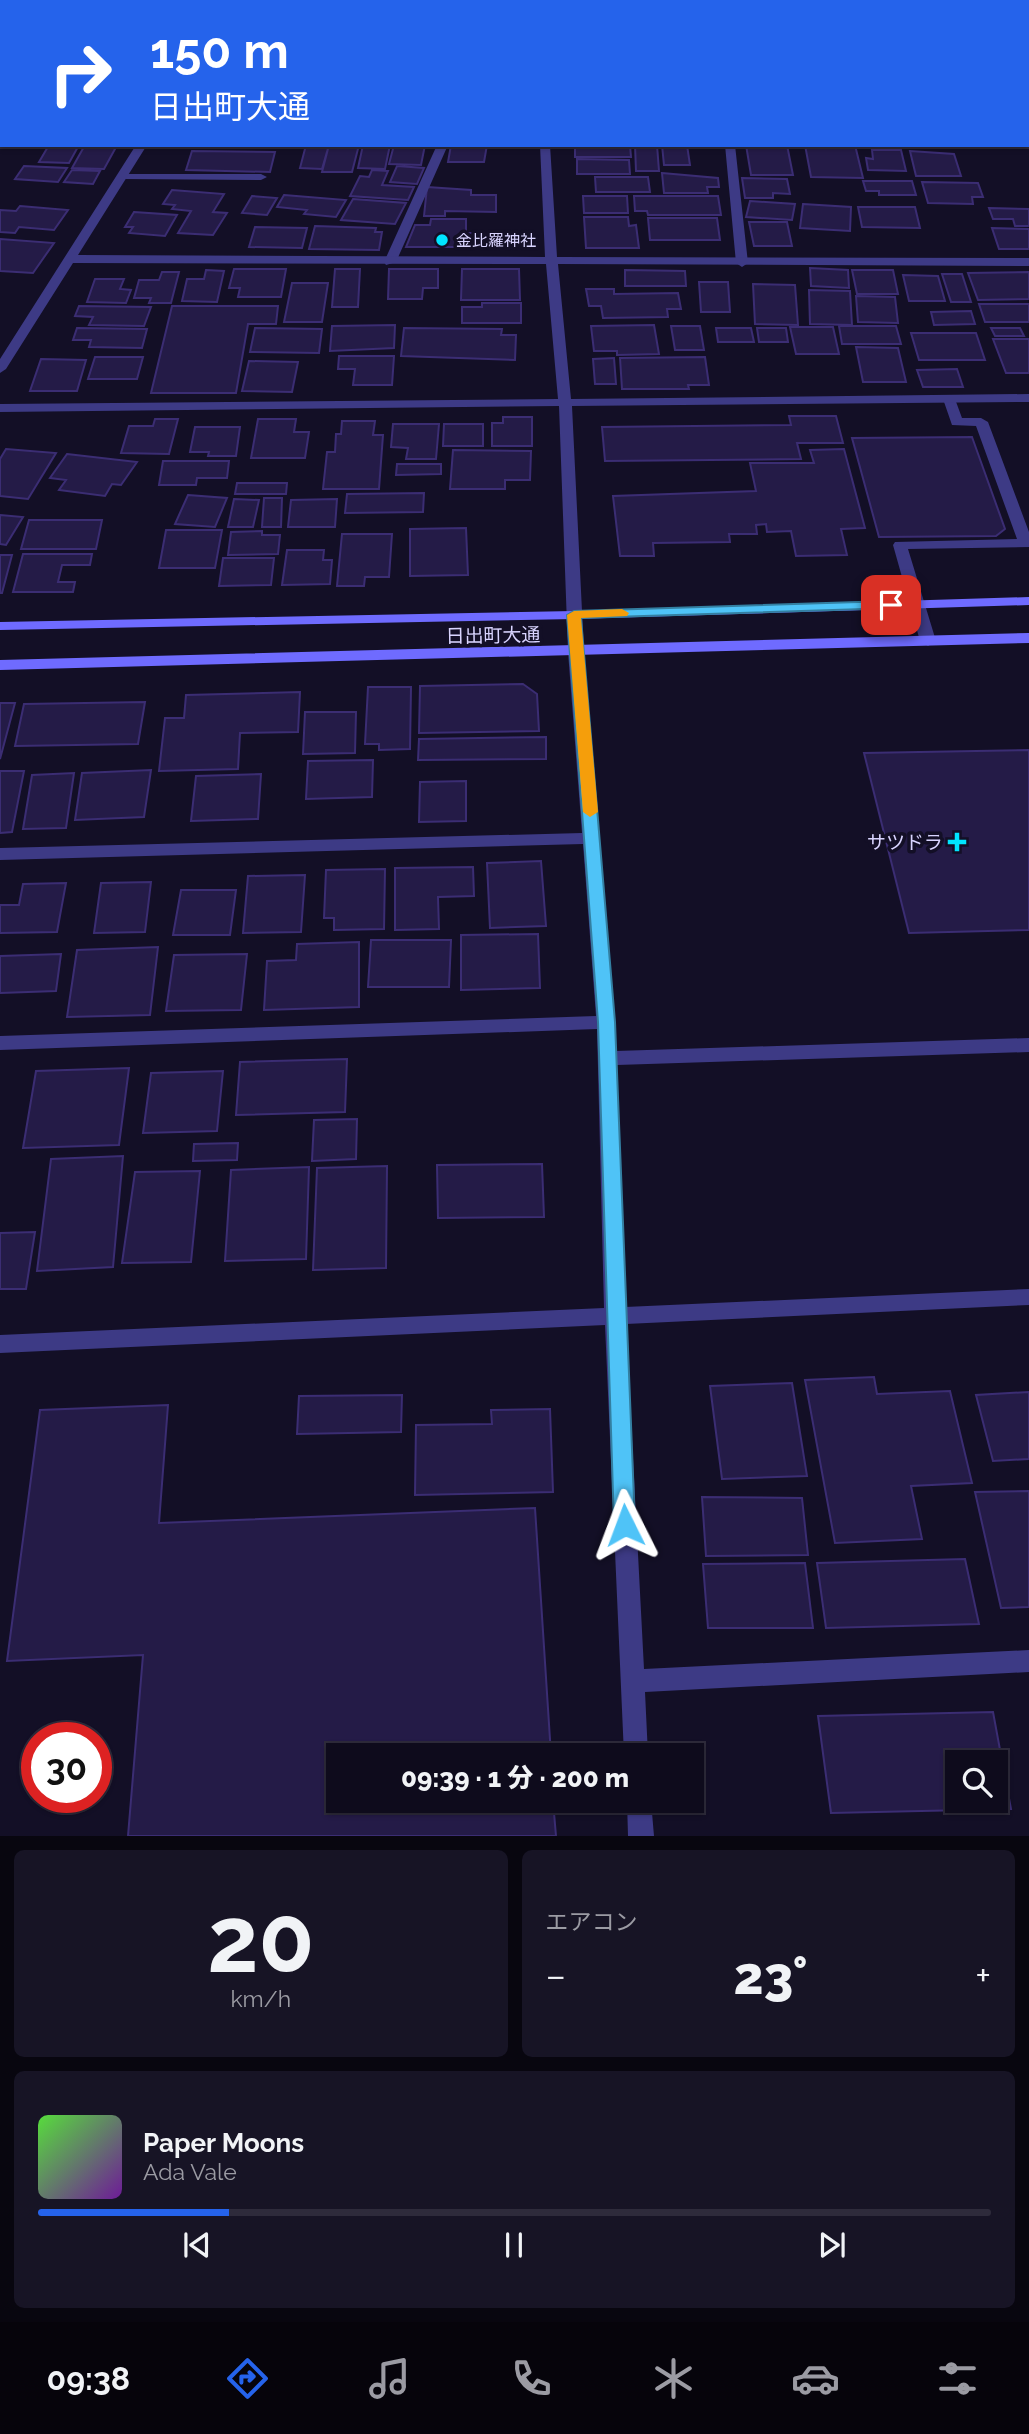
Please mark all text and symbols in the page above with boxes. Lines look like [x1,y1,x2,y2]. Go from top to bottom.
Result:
text: 150 m [150,22,289,79]
icon: right [35,28,126,119]
text: 日出町大通 [150,88,310,125]
place label: 金比羅神社 [456,231,536,250]
marker: 金比羅神社 [434,232,450,248]
pin [861,575,921,635]
icon: arrive [872,586,910,624]
street label: 日出町大通 [445,623,541,647]
place label: サツドラ [867,831,943,853]
marker: サツドラ [949,834,965,850]
position arrow [588,1488,662,1562]
speed limit sign: 30 [21,1722,112,1813]
map controls [945,1750,1008,1813]
button: search [945,1750,1008,1813]
text: 09:39 · 1 分 · 200 m [401,1763,629,1793]
text: 20 [207,1886,314,1993]
text: エアコン [546,1908,638,1935]
text: 23° [733,1945,808,2006]
text: − [546,1953,566,1998]
text: + [975,1953,991,1998]
text: km/h [230,1985,291,2012]
text: Paper Moons [143,2128,304,2158]
text: Ada Vale [143,2158,237,2185]
icon: previous [178,2226,216,2264]
icon: pause [495,2226,533,2264]
icon: next [813,2226,851,2264]
icon: directions [223,2354,272,2403]
icon: music [365,2354,414,2403]
icon: phone [507,2354,556,2403]
icon: climate [649,2354,698,2403]
icon: car [791,2354,840,2403]
icon: filters [933,2354,982,2403]
text: 09:38 [47,2360,130,2397]

